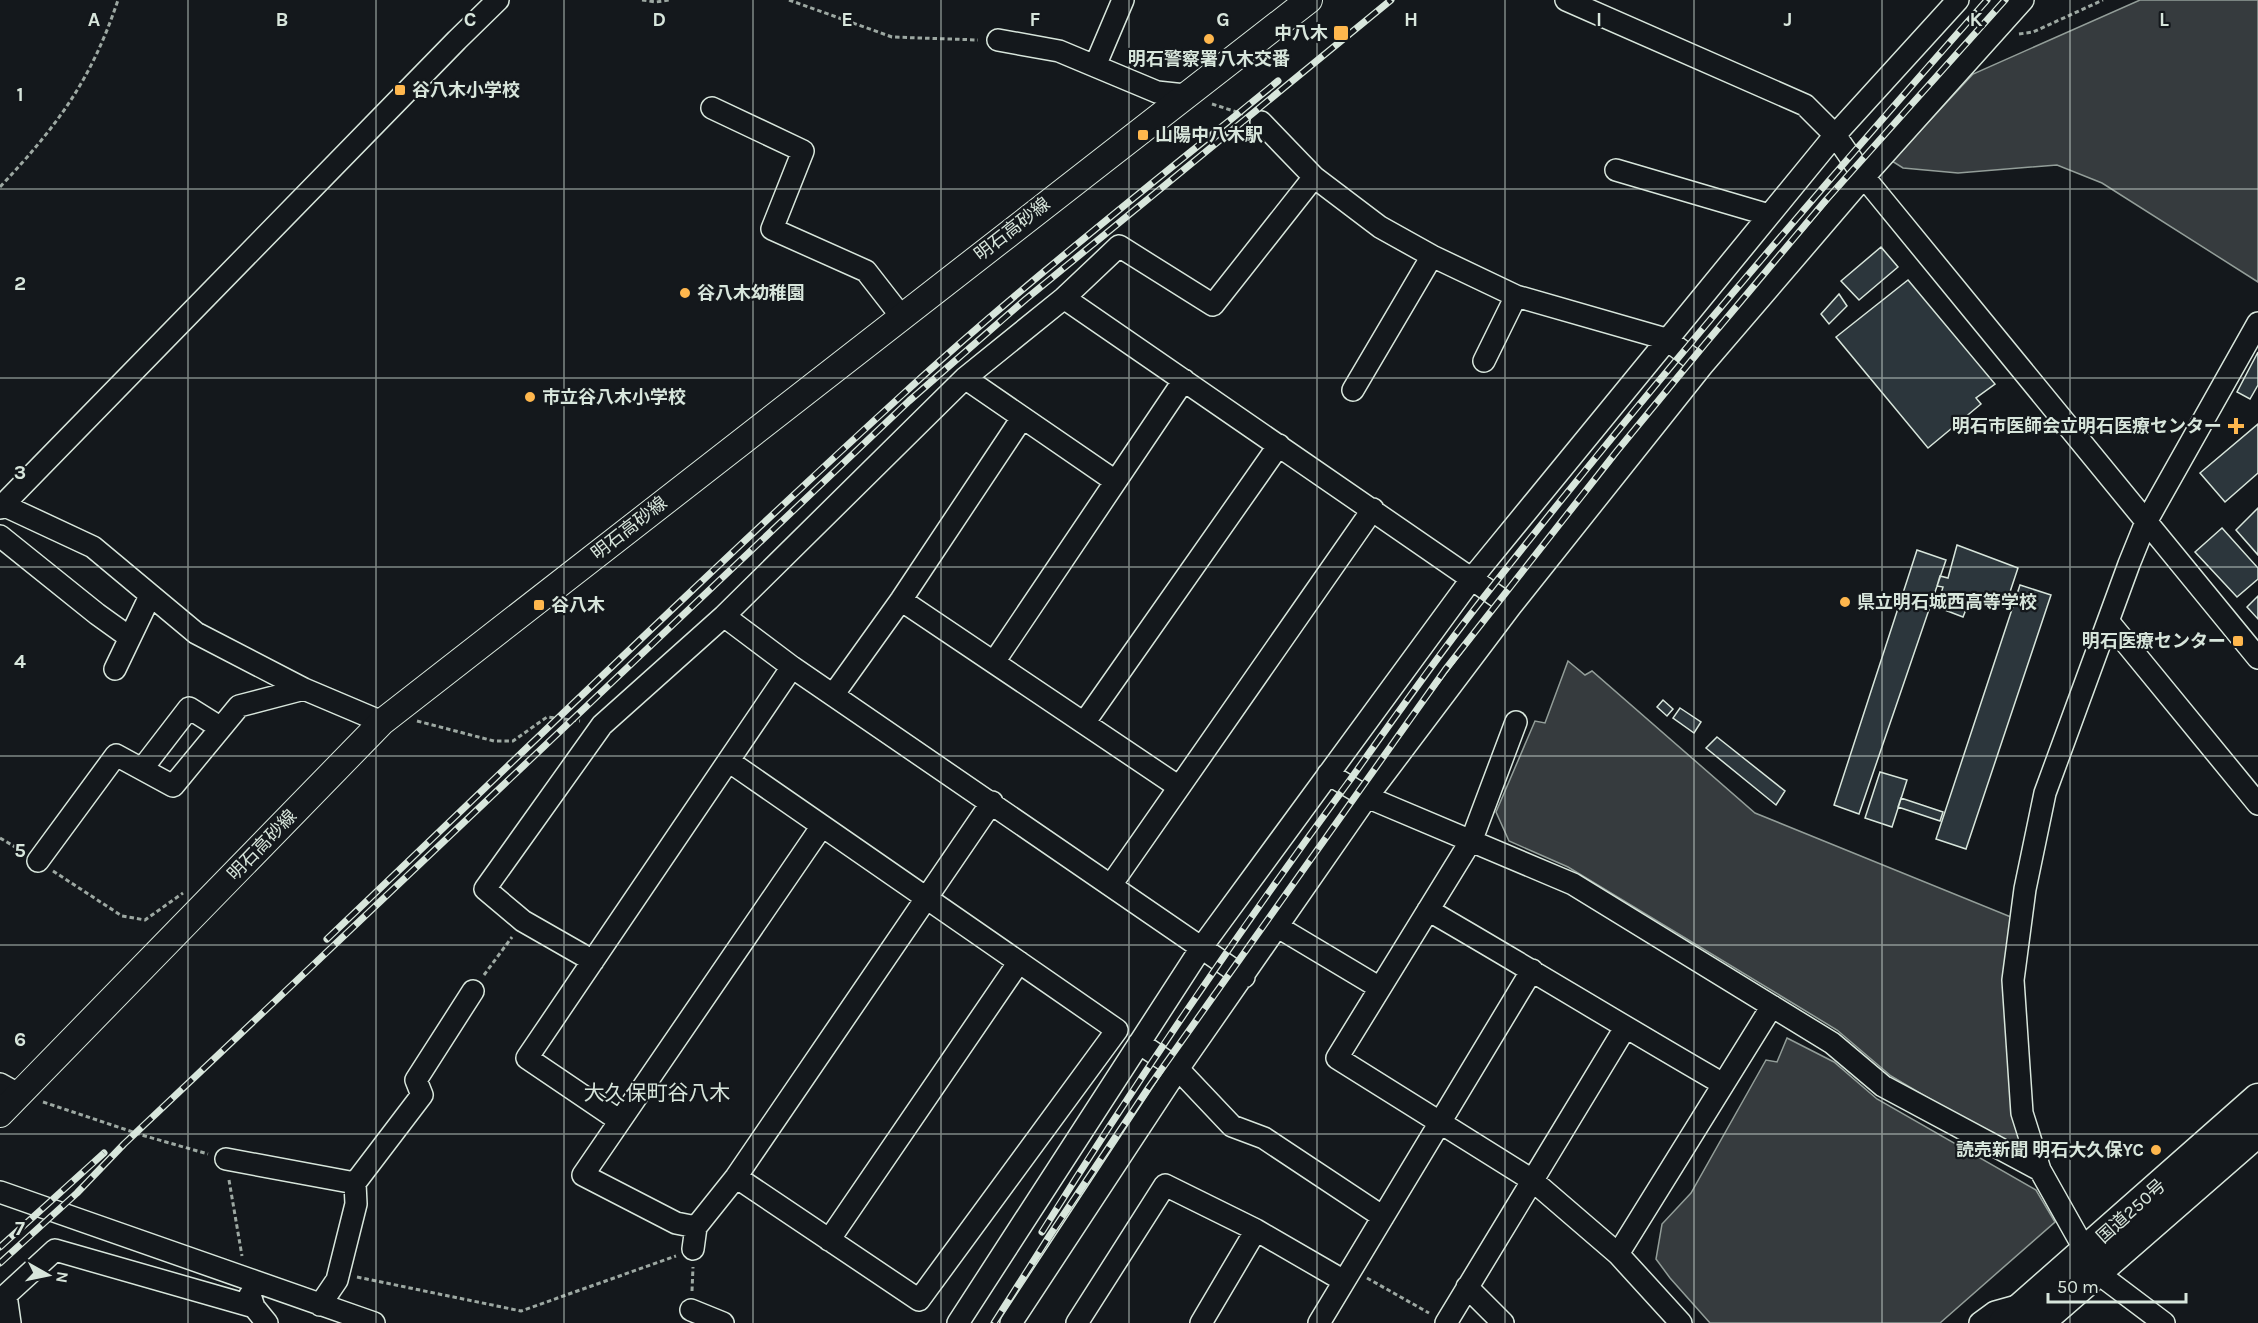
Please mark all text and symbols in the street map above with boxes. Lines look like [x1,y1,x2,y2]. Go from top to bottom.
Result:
text: A [88,8,101,31]
text: B [276,8,288,31]
text: C [464,8,476,31]
text: D [652,8,666,31]
text: E [841,8,853,31]
text: F [1030,8,1041,31]
text: G [1216,8,1230,31]
text: H [1404,8,1418,31]
text: I [1596,8,1602,31]
text: J [1784,8,1792,31]
text: K [1969,8,1983,31]
text: L [2159,8,2169,31]
place label: 中八木 [1274,22,1328,44]
marker: 中八木 [1332,24,1350,42]
marker: 明石警察署八木交番 [1202,32,1216,46]
place label: 明石警察署八木交番 [1128,48,1290,70]
place label: 谷八木小学校 [412,79,520,101]
text: 1 [16,83,24,106]
marker: 谷八木小学校 [393,83,407,97]
place label: 山陽中八木駅 [1155,124,1263,146]
marker: 山陽中八木駅 [1136,128,1150,142]
street label: 明石高砂線 [970,193,1054,265]
text: 2 [14,272,26,295]
place label: 谷八木幼稚園 [697,282,805,304]
marker: 谷八木幼稚園 [678,286,692,300]
place label: 市立谷八木小学校 [542,386,686,408]
marker: 市立谷八木小学校 [523,390,537,404]
place label: 明石市医師会立明石医療センター [1952,415,2222,437]
marker: 明石市医師会立明石医療センター [2227,417,2245,435]
text: 3 [14,461,26,484]
street label: 明石高砂線 [587,492,671,564]
place label: 県立明石城西高等学校 [1857,591,2037,613]
place label: 谷八木 [551,594,605,616]
marker: 県立明石城西高等学校 [1838,595,1852,609]
marker: 谷八木 [532,598,546,612]
place label: 明石医療センター [2082,630,2226,652]
marker: 明石医療センター [2231,634,2245,648]
text: 4 [14,650,26,673]
street label: 明石高砂線 [223,805,301,885]
text: 5 [14,839,26,862]
text: 6 [14,1028,26,1051]
district label: 大久保町谷八木 [584,1081,731,1105]
place label: 読売新聞 明石大久保YC [1956,1139,2144,1161]
marker: 読売新聞 明石大久保YC [2149,1143,2163,1157]
street label: 国道250号 [2092,1174,2170,1248]
text: 7 [15,1217,25,1240]
north arrow [18,1245,78,1305]
scale bar [2048,1266,2186,1304]
text: N [52,1270,73,1284]
text: 50 m [2057,1276,2099,1298]

